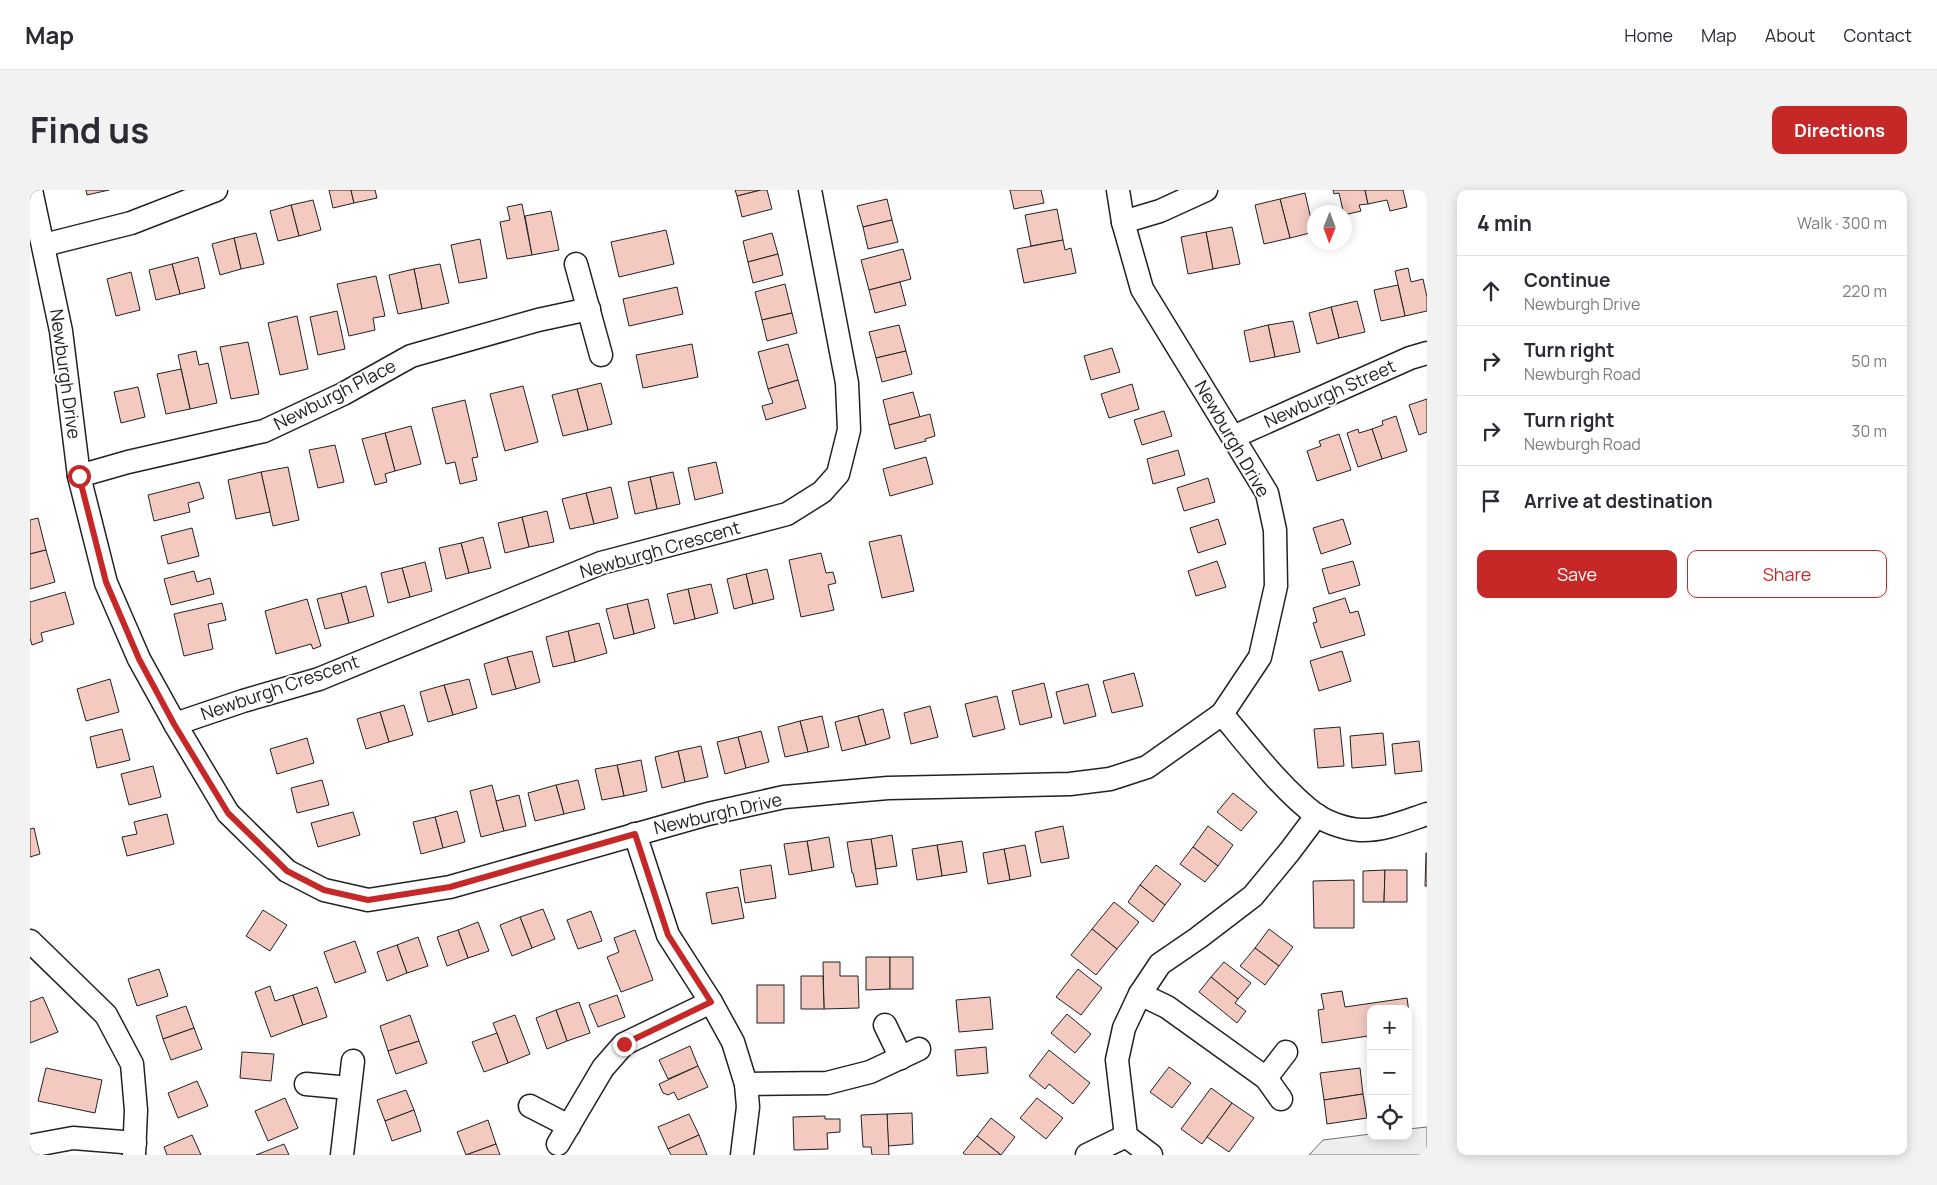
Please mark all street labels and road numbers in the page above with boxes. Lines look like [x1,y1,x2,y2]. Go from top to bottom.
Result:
street label: Newburgh Drive [45,307,87,440]
street label: Newburgh Place [269,353,400,435]
street label: Newburgh Street [1260,353,1399,433]
street label: Newburgh Drive [1190,376,1276,501]
street label: Newburgh Crescent [577,515,743,583]
street label: Newburgh Crescent [197,649,362,725]
street label: Newburgh Drive [651,787,784,839]

